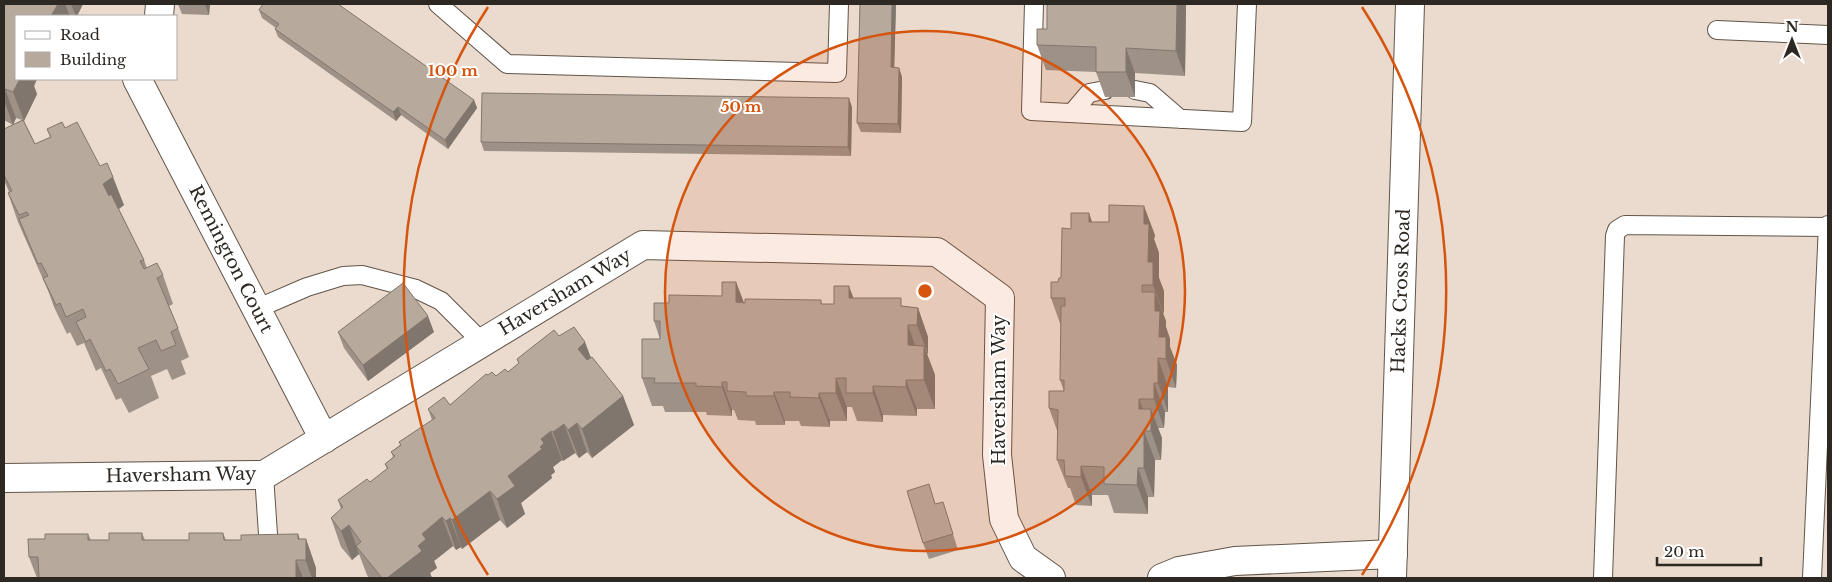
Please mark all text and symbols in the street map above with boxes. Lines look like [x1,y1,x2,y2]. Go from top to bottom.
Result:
legend [15,15,178,80]
north arrow [1767,15,1817,65]
text: N [1785,18,1799,36]
text: Road [60,25,100,44]
text: Building [60,50,127,69]
text: 100 m [428,61,478,80]
text: 50 m [721,97,762,116]
street label: Remington Court [184,181,278,337]
street label: Hacks Cross Road [1387,208,1415,374]
street label: Haversham Way [495,244,636,340]
centre of rings [916,282,934,300]
street label: Haversham Way [988,314,1010,465]
street label: Haversham Way [105,463,257,487]
scale bar [1657,534,1761,566]
text: 20 m [1664,542,1704,561]

